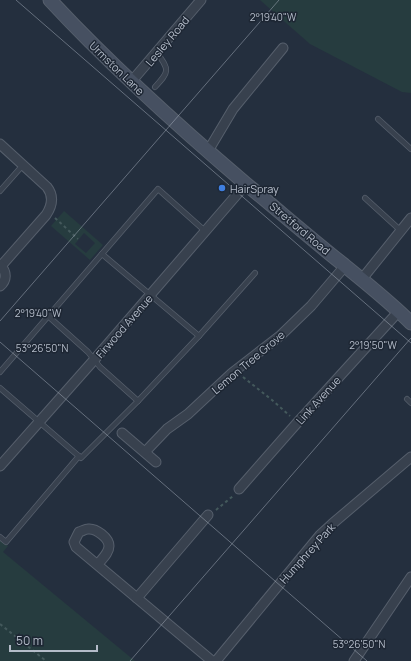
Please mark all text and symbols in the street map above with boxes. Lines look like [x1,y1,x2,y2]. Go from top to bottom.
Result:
text: 2°19'40"W [250,10,297,24]
street label: Lesley Road [142,13,192,69]
street label: Urmston Lane [86,38,148,98]
place label: HairSpray [230,181,279,196]
marker: HairSpray [217,183,227,193]
street label: Stretford Road [267,198,333,258]
street label: Firwood Avenue [92,291,156,361]
text: 2°19'40"W [15,306,62,320]
street label: Lemon Tree Grove [208,327,288,397]
text: 2°19'50"W [349,338,397,352]
text: 53°26'50"N [16,341,68,355]
street label: Link Avenue [292,372,344,427]
street label: Humphrey Park [276,519,339,586]
scale bar [10,627,97,653]
text: 50 m [16,632,43,649]
text: 53°26'50"N [333,637,385,651]

